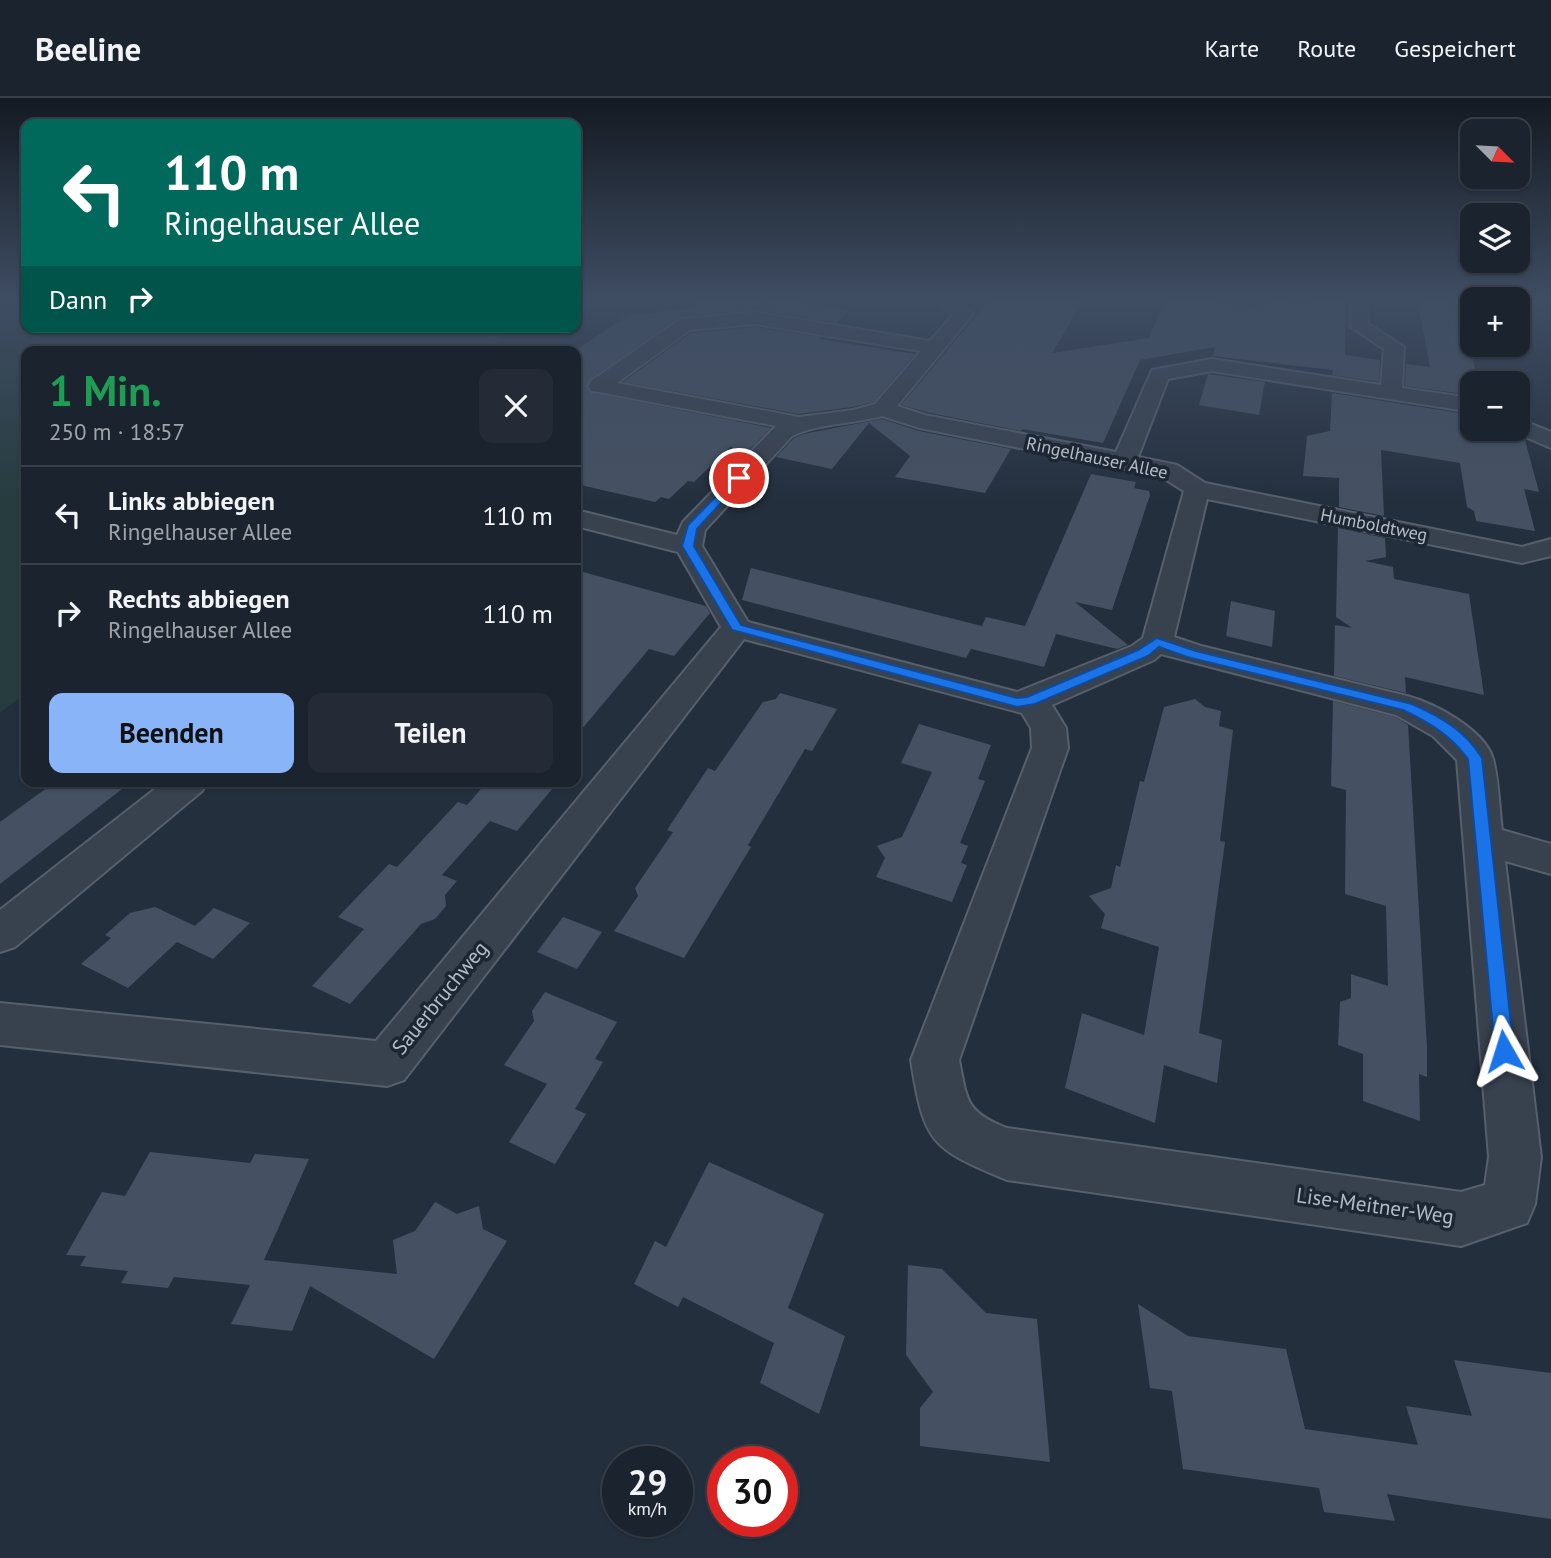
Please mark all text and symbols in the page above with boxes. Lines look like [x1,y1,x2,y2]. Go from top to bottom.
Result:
text: Beeline [35,27,141,70]
text: Karte [1204,33,1259,64]
text: Route [1297,33,1356,64]
text: Gespeichert [1394,33,1516,64]
north arrow [1460,119,1530,189]
map controls [1460,119,1530,441]
text: 110 m [164,140,299,204]
icon: left [49,147,140,238]
text: Ringelhauser Allee [164,202,420,244]
button: layers [1460,203,1530,273]
icon: right [121,280,159,318]
text: Dann [49,283,107,316]
button: + [1460,287,1530,357]
text: 1 Min. [49,363,162,418]
button: close [479,369,553,443]
button: − [1460,371,1530,441]
text: 250 m · 18:57 [49,417,185,446]
street label: Ringelhauser Allee [1024,431,1170,484]
pin [709,448,769,508]
icon: arrive [720,459,758,497]
text: Links abbiegen [108,484,275,517]
icon: left [49,496,87,534]
text: 110 m [482,499,553,532]
street label: Humboldtweg [1319,503,1430,546]
text: Ringelhauser Allee [108,517,292,546]
text: Rechts abbiegen [108,582,290,615]
icon: right [49,594,87,632]
text: 110 m [482,597,553,630]
text: Ringelhauser Allee [108,615,292,644]
button: Beenden [49,693,294,773]
button: Teilen [308,693,553,773]
street label: Sauerbruchweg [386,935,494,1060]
position arrow [1467,1014,1541,1088]
street label: Lise-Meitner-Weg [1295,1181,1456,1230]
speed limit sign: 30 [707,1446,798,1537]
text: 29 [628,1459,667,1505]
text: km/h [628,1497,667,1520]

